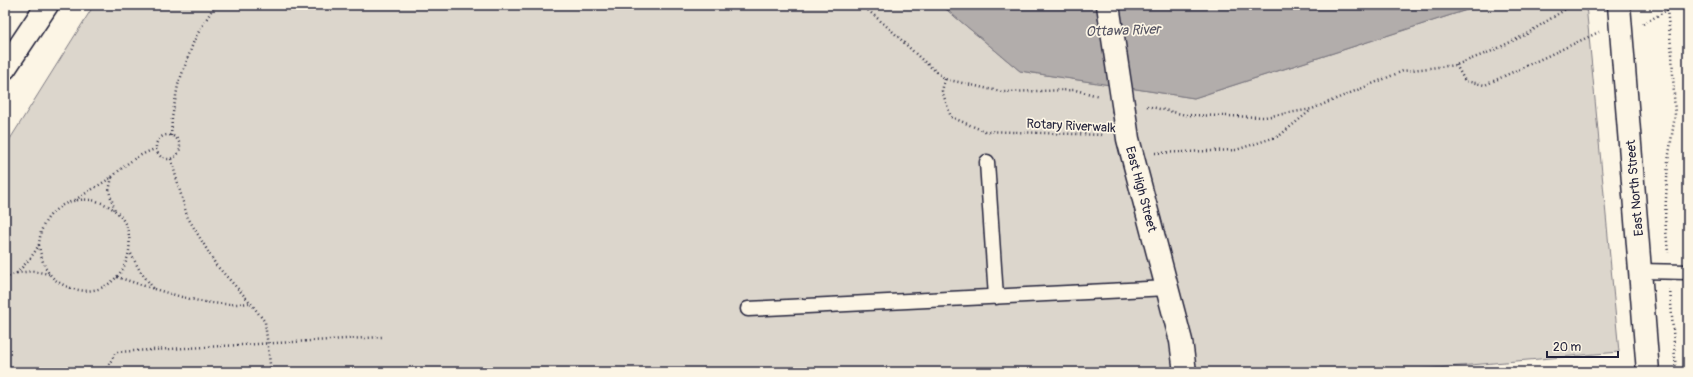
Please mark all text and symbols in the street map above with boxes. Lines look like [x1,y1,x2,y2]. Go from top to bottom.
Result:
water label: Ottawa River [1085,21,1163,40]
street label: Rotary Riverwalk [1026,116,1117,136]
street label: East North Street [1623,138,1647,237]
street label: East High Street [1122,145,1160,235]
scale bar [1547,333,1618,359]
text: 20 m [1553,340,1582,355]

